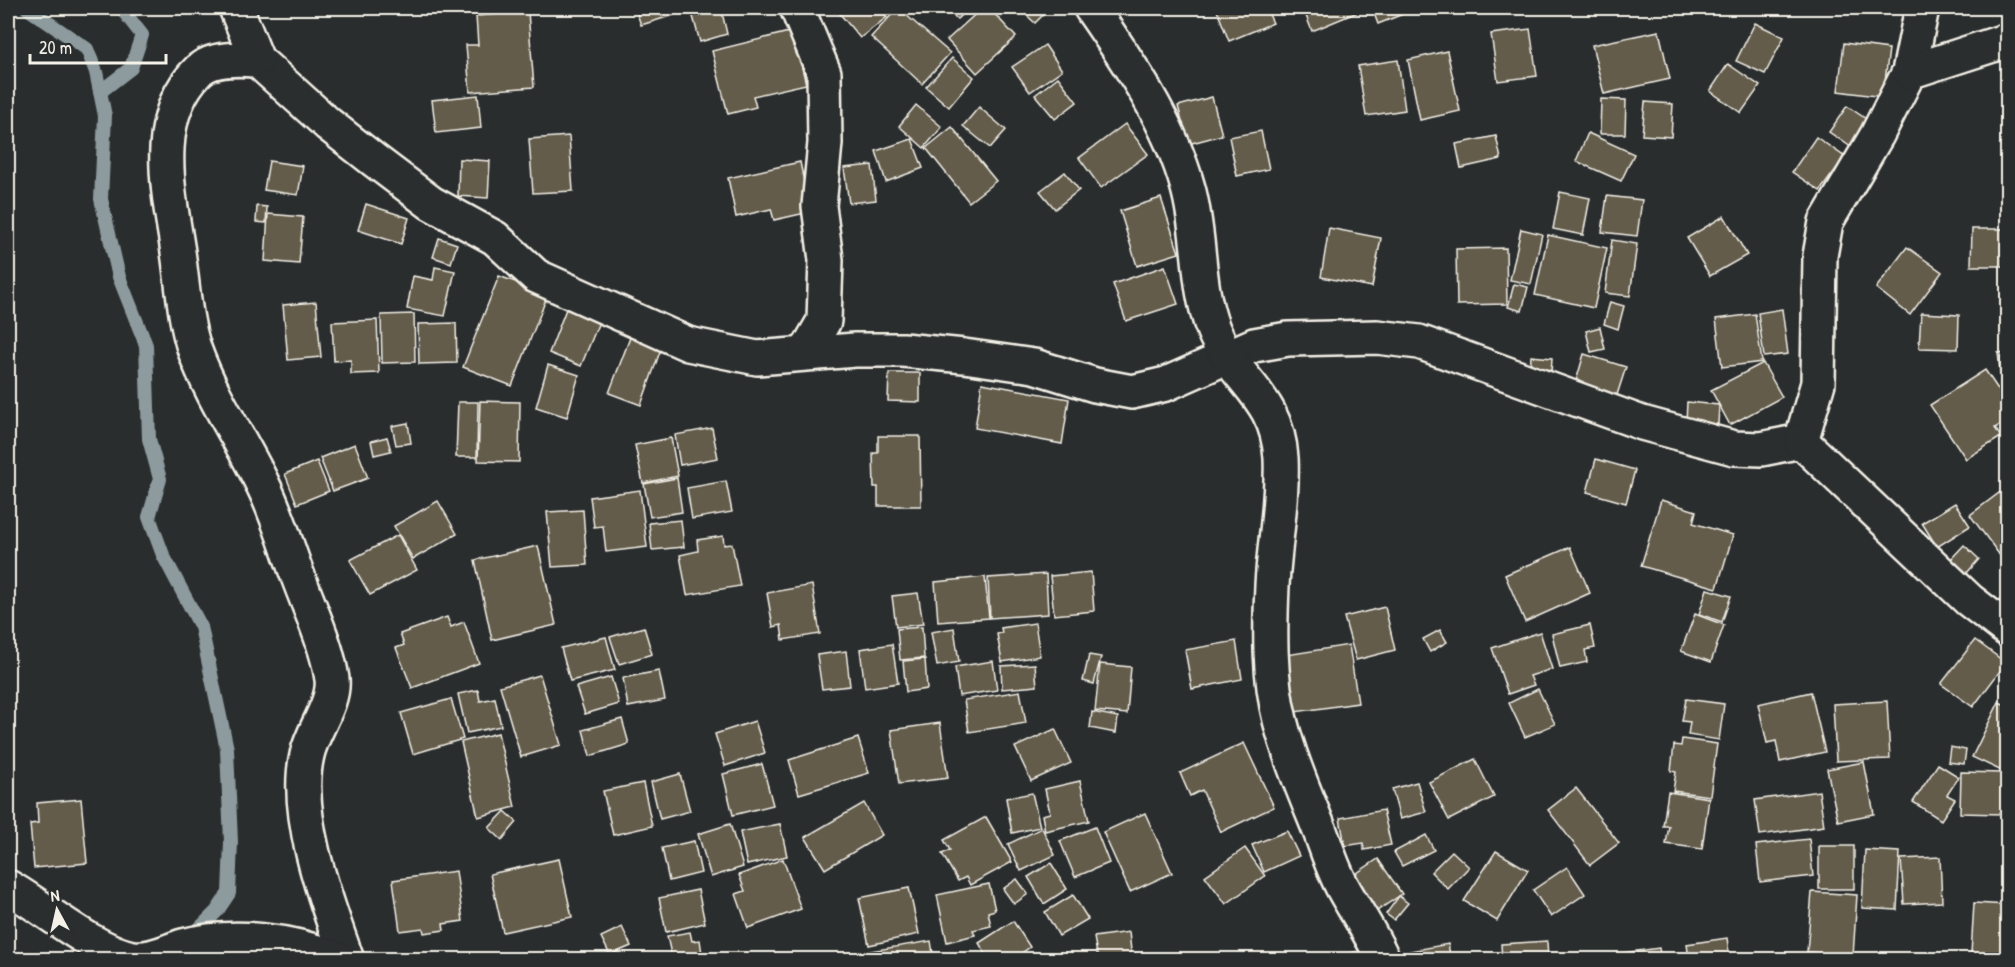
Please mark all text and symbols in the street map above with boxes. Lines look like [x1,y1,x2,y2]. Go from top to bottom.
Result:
scale bar [30,27,166,65]
text: 20 m [39,35,72,60]
north arrow [27,880,87,940]
text: N [49,884,61,907]

